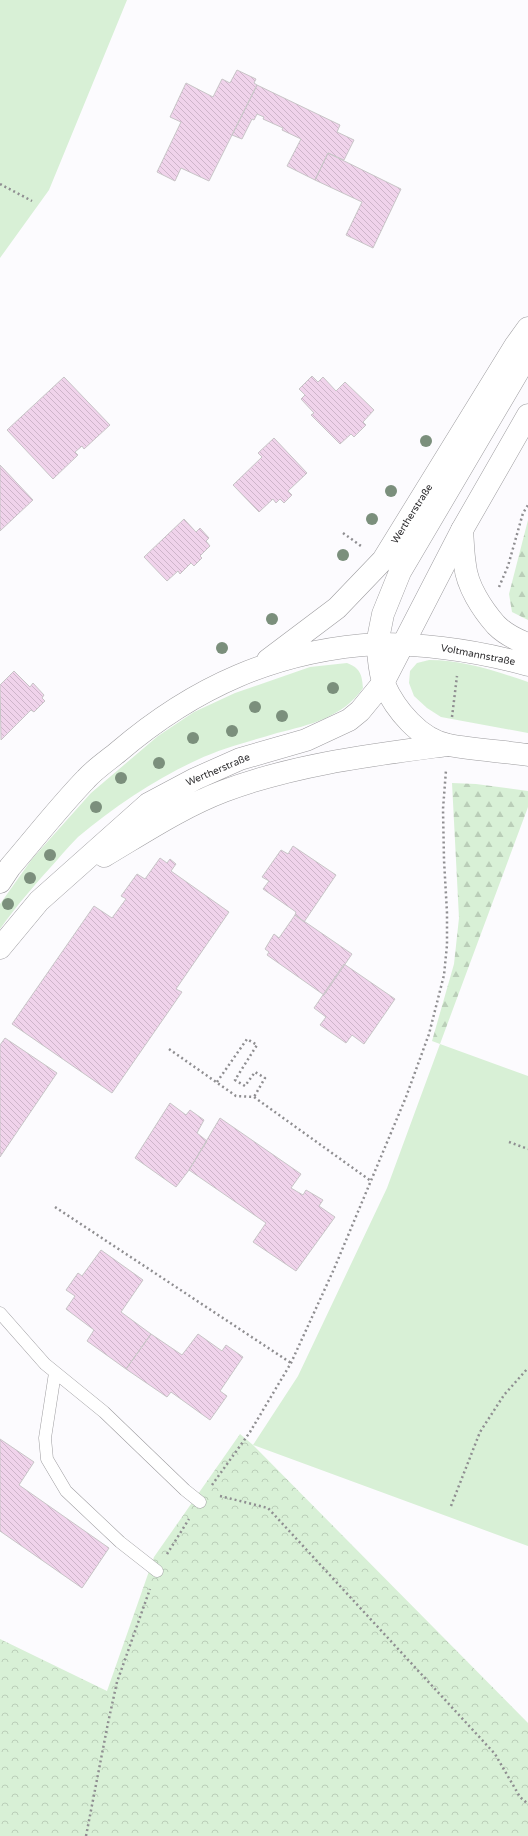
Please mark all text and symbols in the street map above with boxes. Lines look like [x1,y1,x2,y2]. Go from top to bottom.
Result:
street label: Wertherstraße [389,482,435,546]
street label: Voltmannstraße [440,642,517,668]
street label: Wertherstraße [184,751,252,789]

